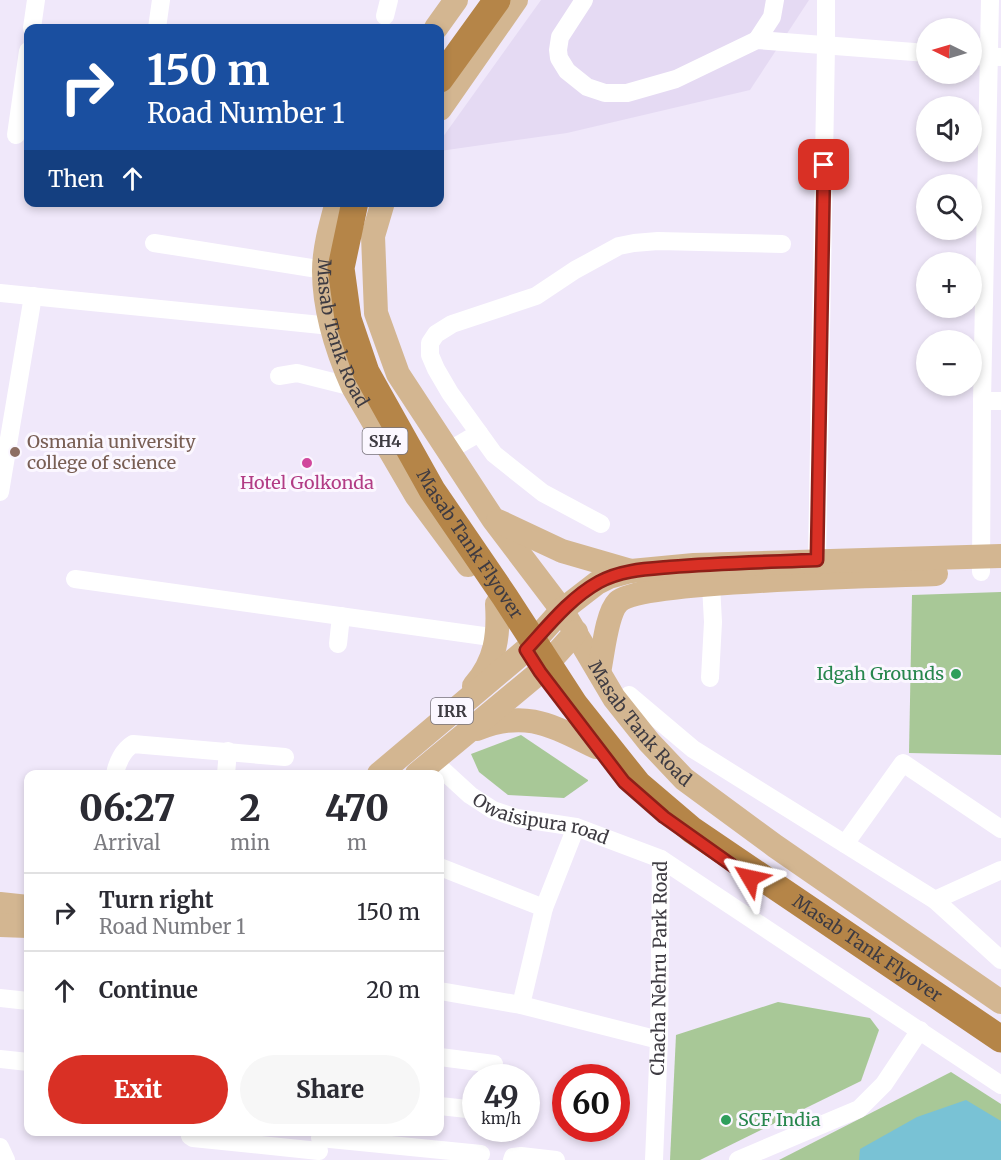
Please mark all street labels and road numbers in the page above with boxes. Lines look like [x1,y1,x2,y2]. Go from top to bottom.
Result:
street label: Masab Tank Road [313,258,374,411]
road number: SH4 [362,428,408,454]
street label: Masab Tank Flyover [412,465,528,623]
street label: Masab Tank Road [583,656,696,791]
road number: IRR [431,698,473,724]
street label: Owaisipura road [468,788,612,849]
street label: Chacha Nehru Park Road [646,860,672,1076]
street label: Masab Tank Flyover [789,890,947,1007]

